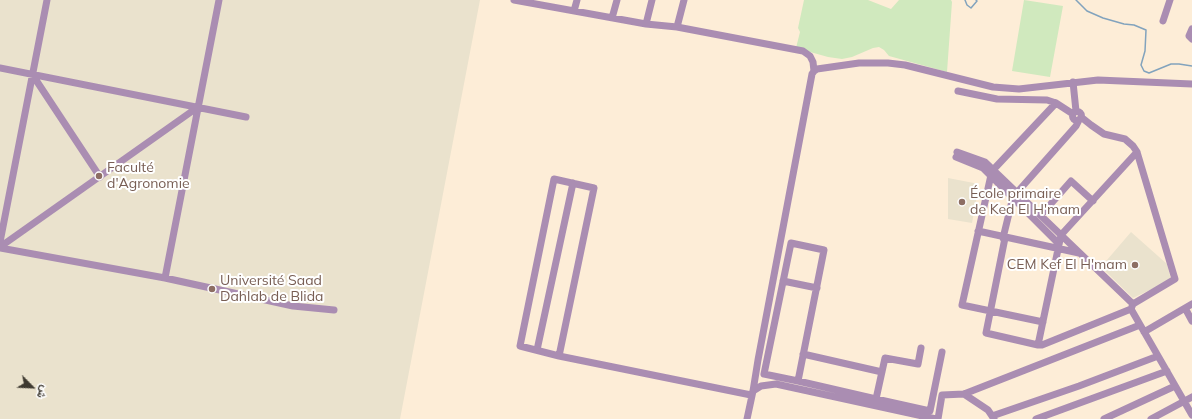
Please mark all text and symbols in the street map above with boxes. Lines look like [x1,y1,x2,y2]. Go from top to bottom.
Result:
place label: Faculté d'Agronomie [107,160,190,192]
marker: Faculté d'Agronomie [94,171,104,181]
place label: École primaire de Ked El H'mam [970,186,1080,218]
marker: École primaire de Ked El H'mam [957,197,967,207]
place label: CEM Kef El H'mam [1007,257,1127,273]
marker: CEM Kef El H'mam [1130,260,1140,270]
place label: Université Saad Dahlab de Blida [220,273,324,306]
marker: Université Saad Dahlab de Blida [207,284,217,294]
north arrow [12,367,52,407]
text: ش [34,383,52,401]

